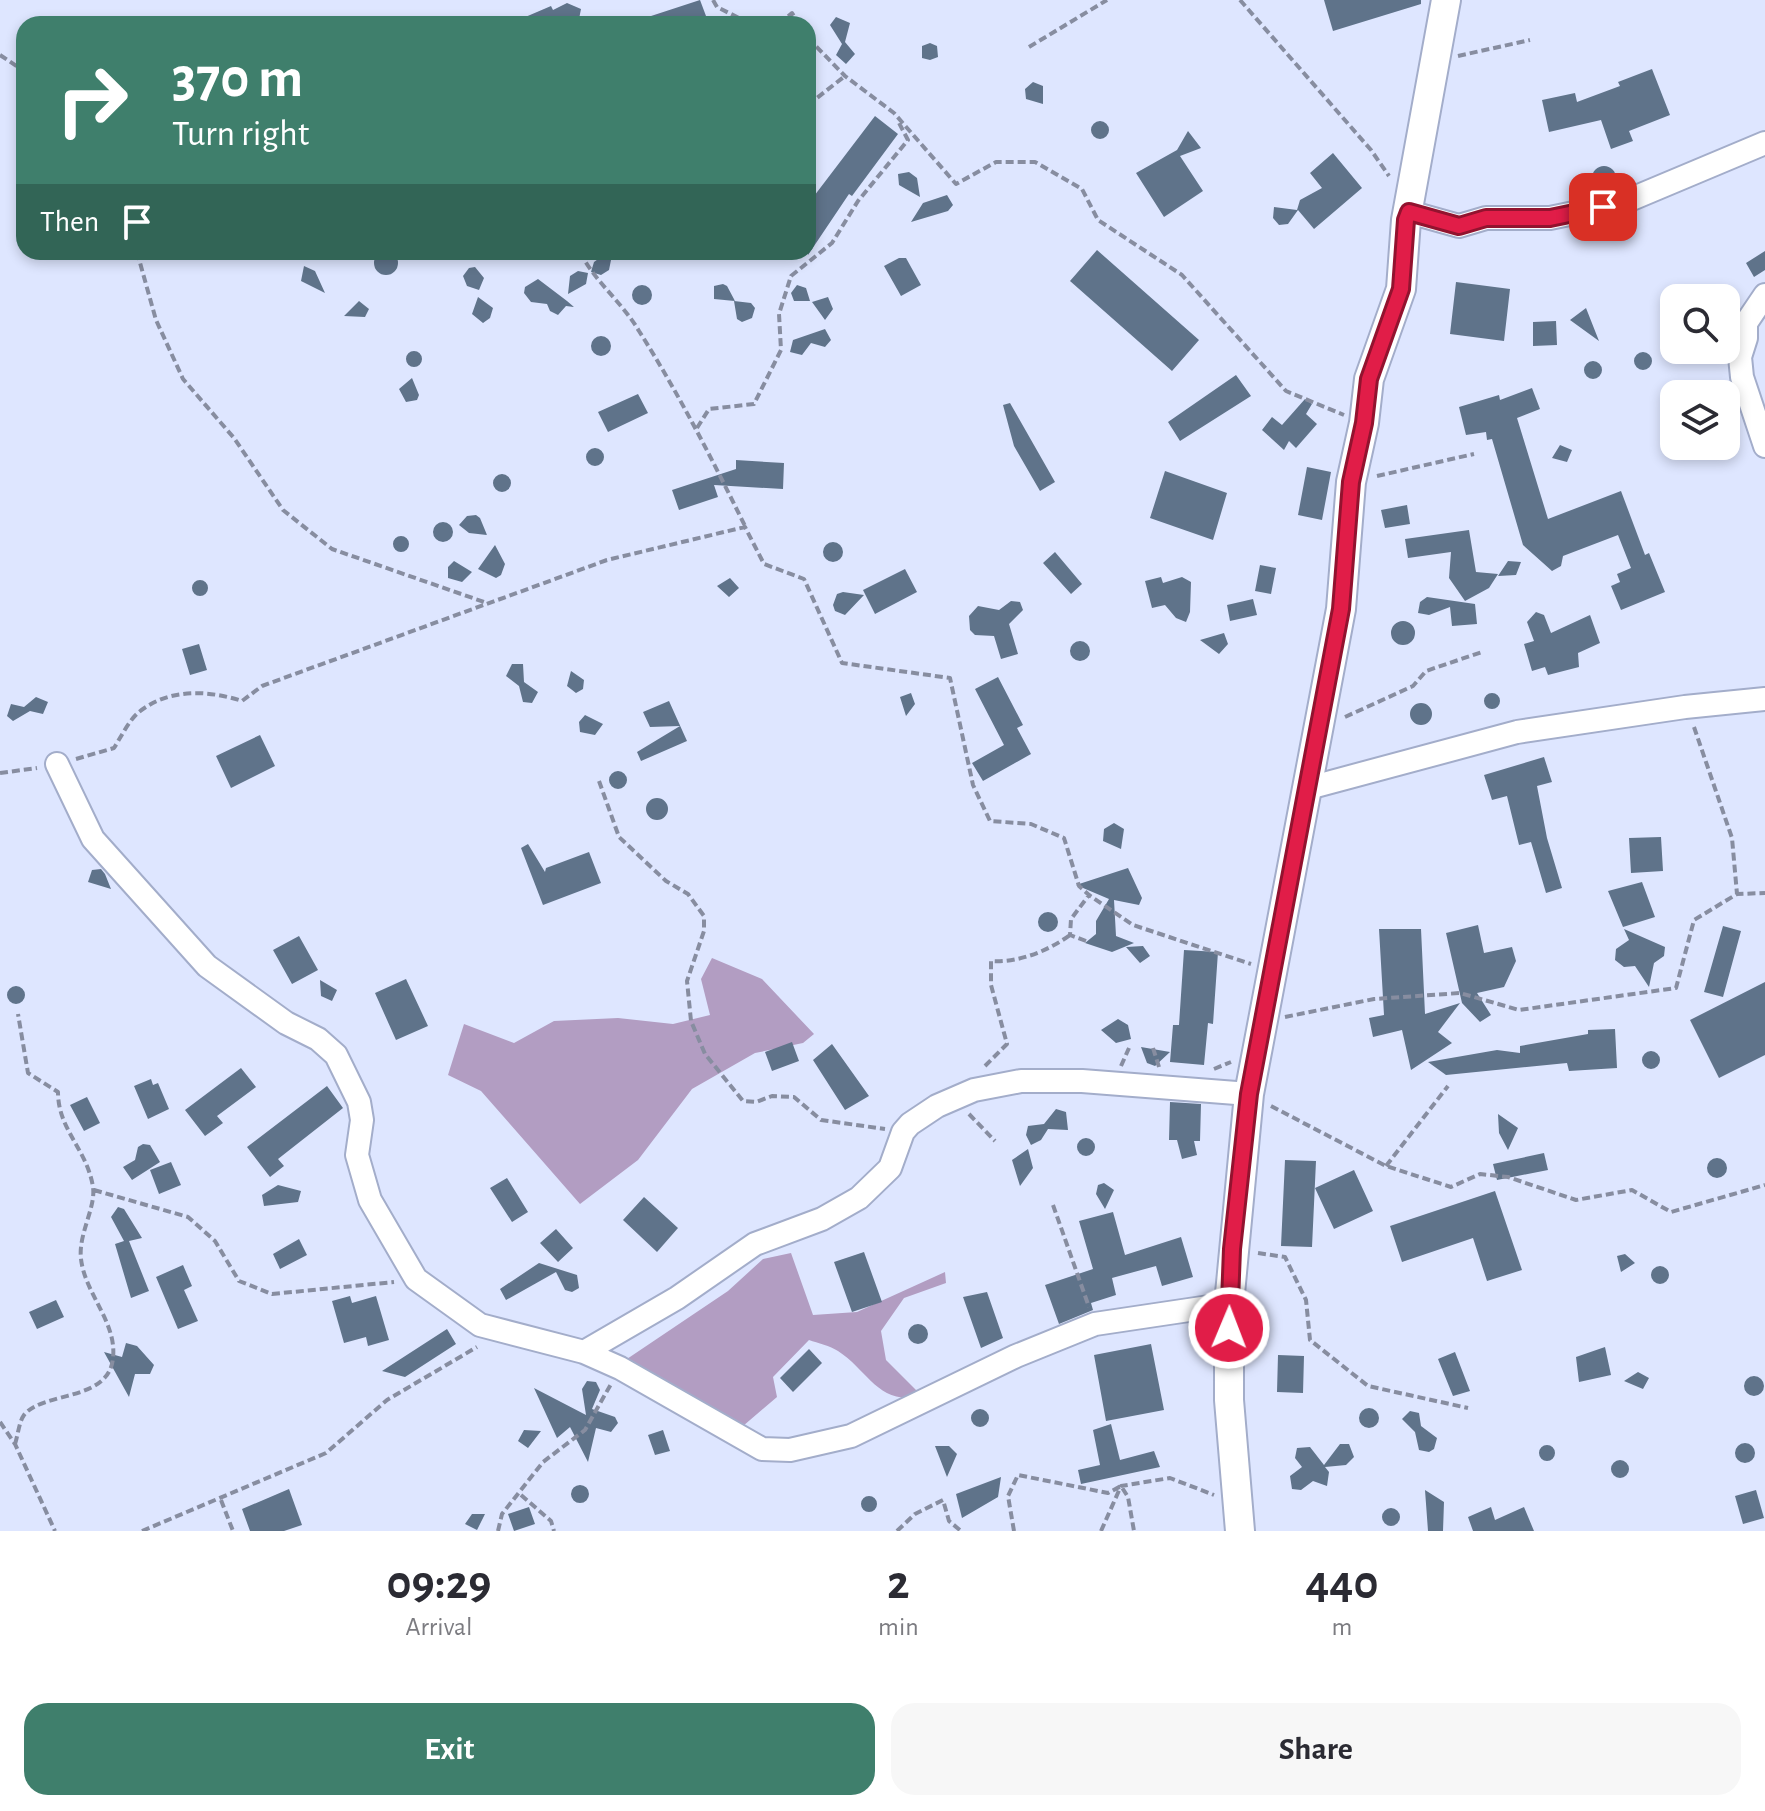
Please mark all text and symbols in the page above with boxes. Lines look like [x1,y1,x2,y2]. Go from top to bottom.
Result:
icon: right [40,48,144,152]
text: 370 m [172,51,303,107]
text: Turn right [172,116,309,152]
pin [1569,173,1637,241]
icon: arrive [1581,185,1625,229]
icon: arrive [115,200,159,244]
text: Then [40,207,99,237]
map controls [1660,284,1740,460]
button: search [1660,284,1740,364]
button: layers [1660,380,1740,460]
position arrow [1187,1286,1271,1370]
text: 09:29 [387,1560,492,1608]
text: 2 [887,1560,910,1608]
text: 440 [1305,1560,1378,1608]
text: Arrival [406,1614,472,1640]
text: min [878,1614,919,1640]
text: m [1331,1614,1352,1640]
button: Exit [24,1703,875,1795]
button: Share [891,1703,1741,1795]

